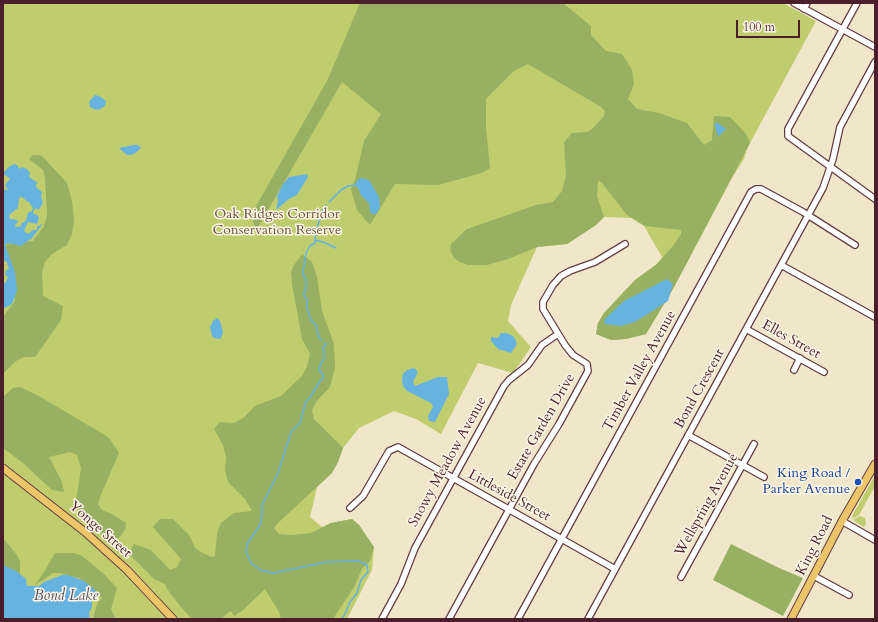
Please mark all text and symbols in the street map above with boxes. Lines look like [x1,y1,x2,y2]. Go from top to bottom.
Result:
scale bar [738,12,802,38]
text: 100 m [743,19,775,35]
park label: Oak Ridges Corridor Conservation Reserve [213,207,341,240]
street label: Timber Valley Avenue [600,308,680,434]
street label: Elles Street [759,317,823,363]
street label: Bond Crescent [671,346,729,432]
street label: Estate Garden Drive [505,371,579,483]
street label: Snowy Meadow Avenue [405,394,491,530]
street label: Wellspring Avenue [672,451,742,559]
place label: King Road / Parker Avenue [762,466,850,498]
street label: Littleside Street [465,467,553,525]
marker: King Road / Parker Avenue [853,477,863,487]
street label: Yonge Street [65,498,135,562]
street label: King Road [793,513,837,579]
water label: Bond Lake [34,588,98,606]

